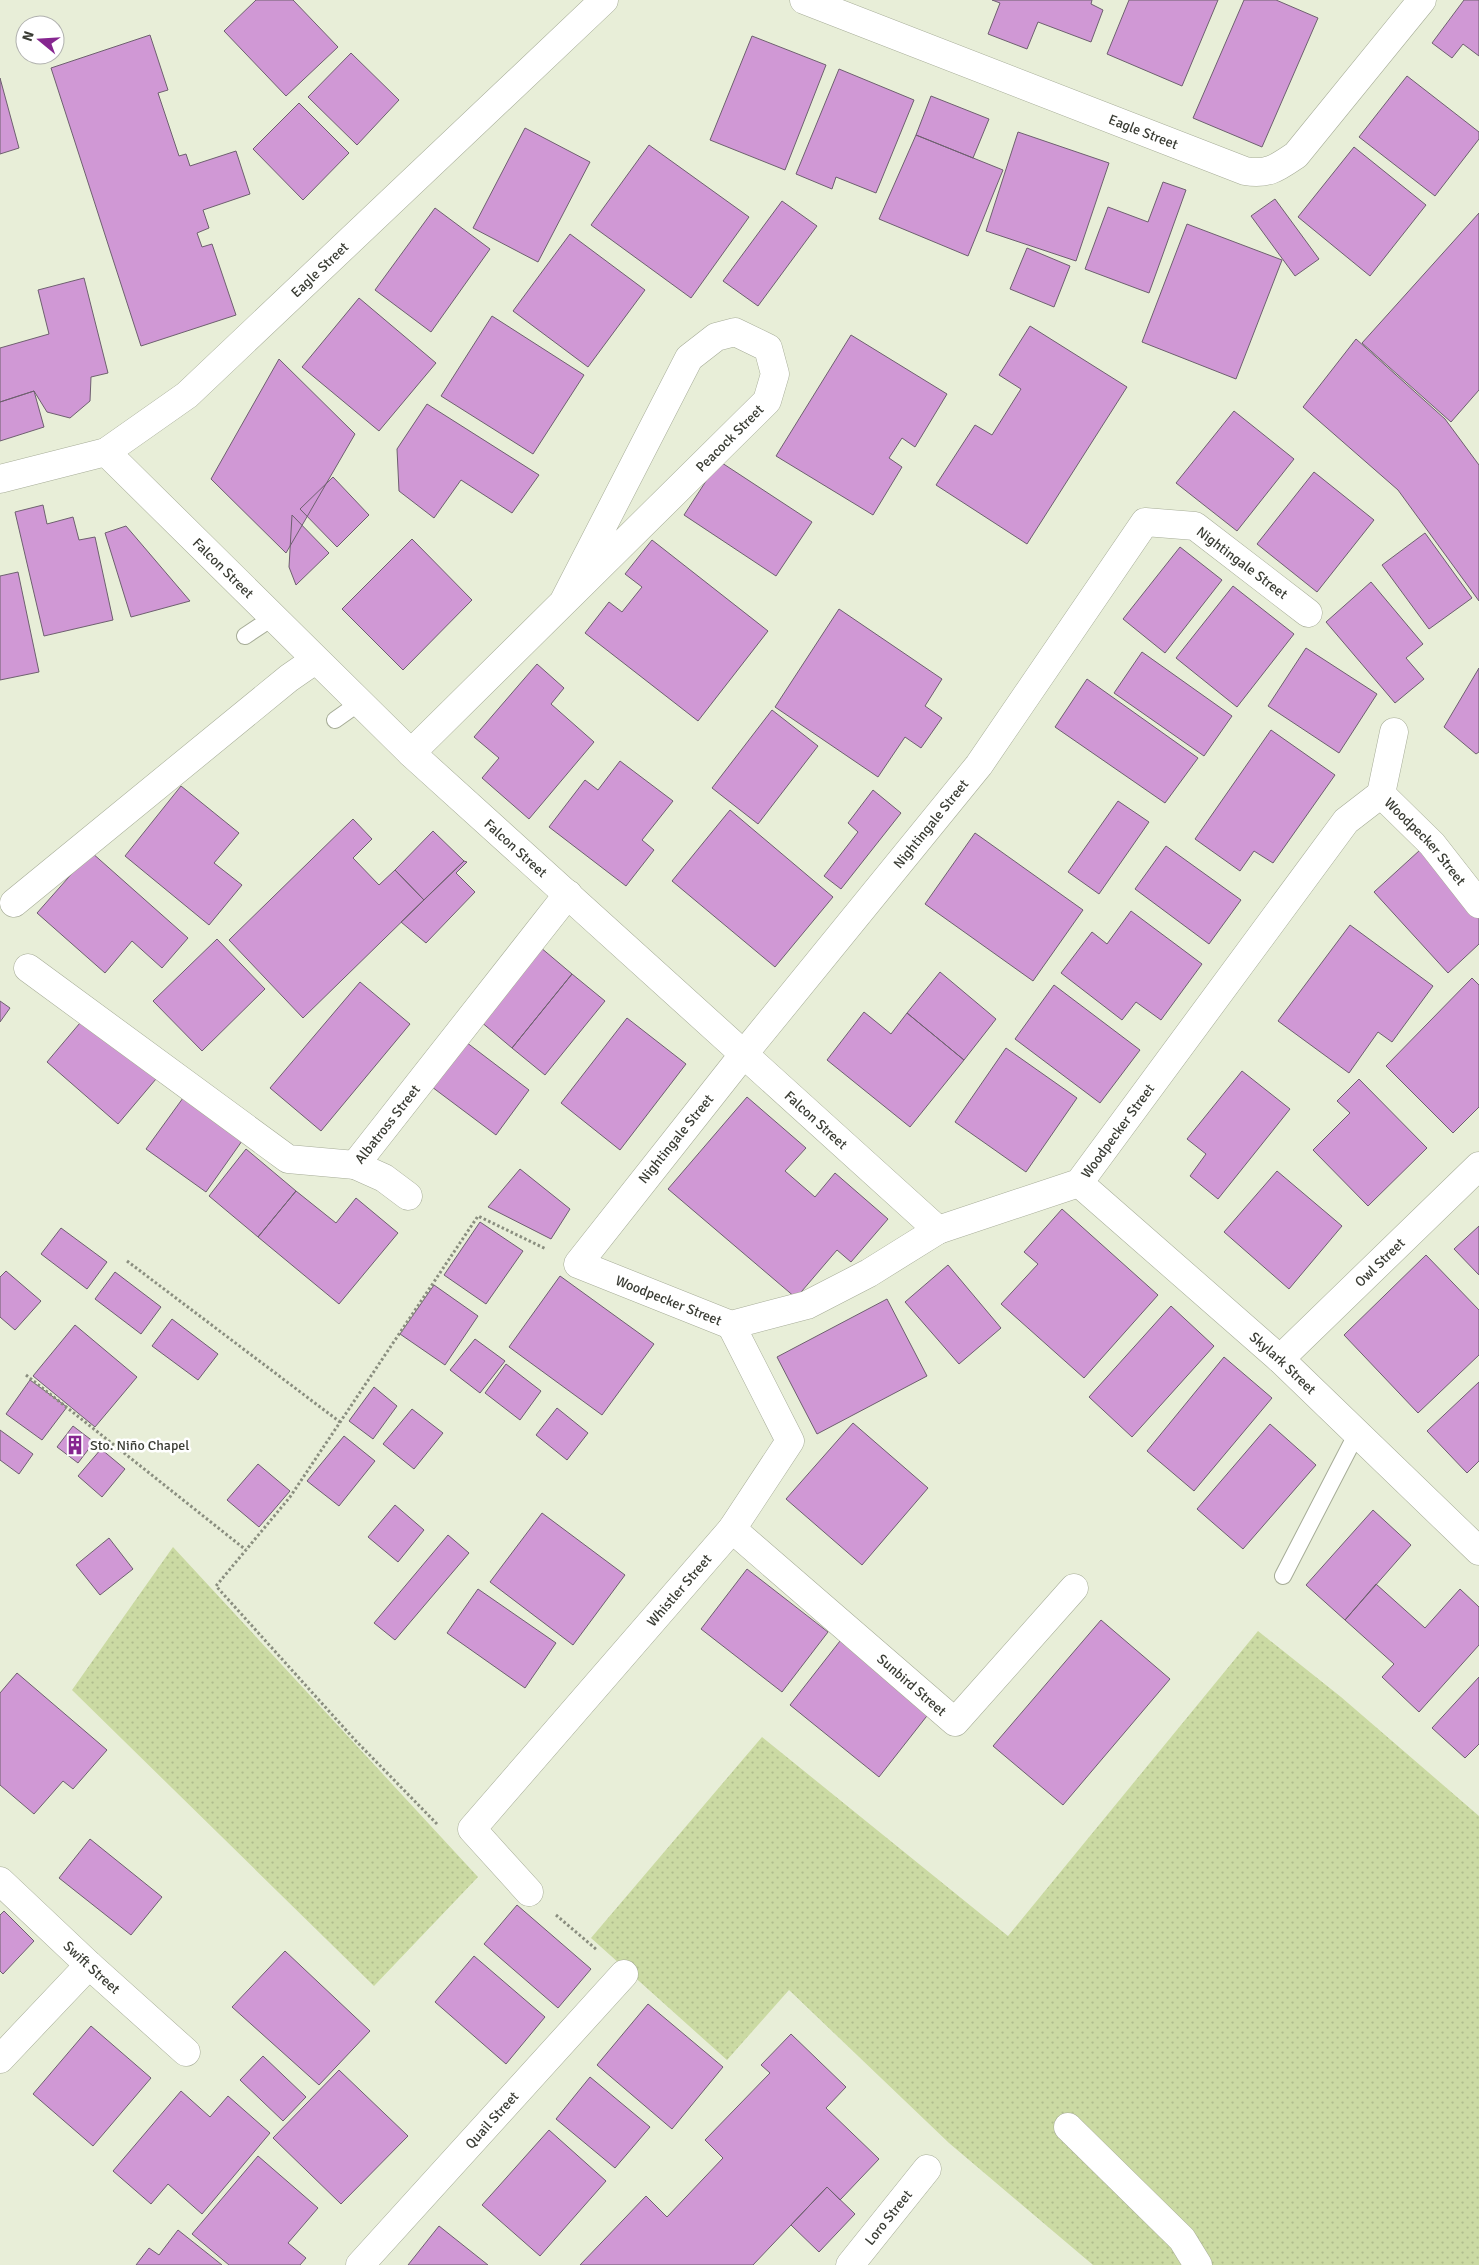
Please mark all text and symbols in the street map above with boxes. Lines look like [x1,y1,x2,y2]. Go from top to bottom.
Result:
north arrow [15,15,65,65]
text: N [19,29,38,43]
street label: Eagle Street [1106,110,1181,153]
street label: Eagle Street [287,238,352,301]
street label: Peacock Street [692,401,767,475]
street label: Nightingale Street [1193,523,1291,603]
street label: Falcon Street [189,534,258,602]
street label: Nightingale Street [890,776,972,872]
street label: Woodpecker Street [1381,794,1470,889]
street label: Falcon Street [481,815,551,881]
street label: Woodpecker Street [1077,1080,1158,1181]
street label: Albatross Street [351,1081,424,1167]
street label: Falcon Street [781,1087,851,1153]
street label: Nightingale Street [635,1091,717,1187]
street label: Owl Street [1351,1234,1408,1290]
street label: Woodpecker Street [613,1271,724,1329]
street label: Skylark Street [1246,1328,1320,1398]
building icon: Sto. Niño Chapel [64,1434,86,1456]
place label: Sto. Niño Chapel [90,1437,189,1454]
street label: Whistler Street [643,1550,715,1630]
street label: Sunbird Street [874,1650,950,1719]
street label: Swift Street [60,1937,124,1997]
street label: Quail Street [461,2088,522,2152]
street label: Loro Street [861,2186,916,2248]

